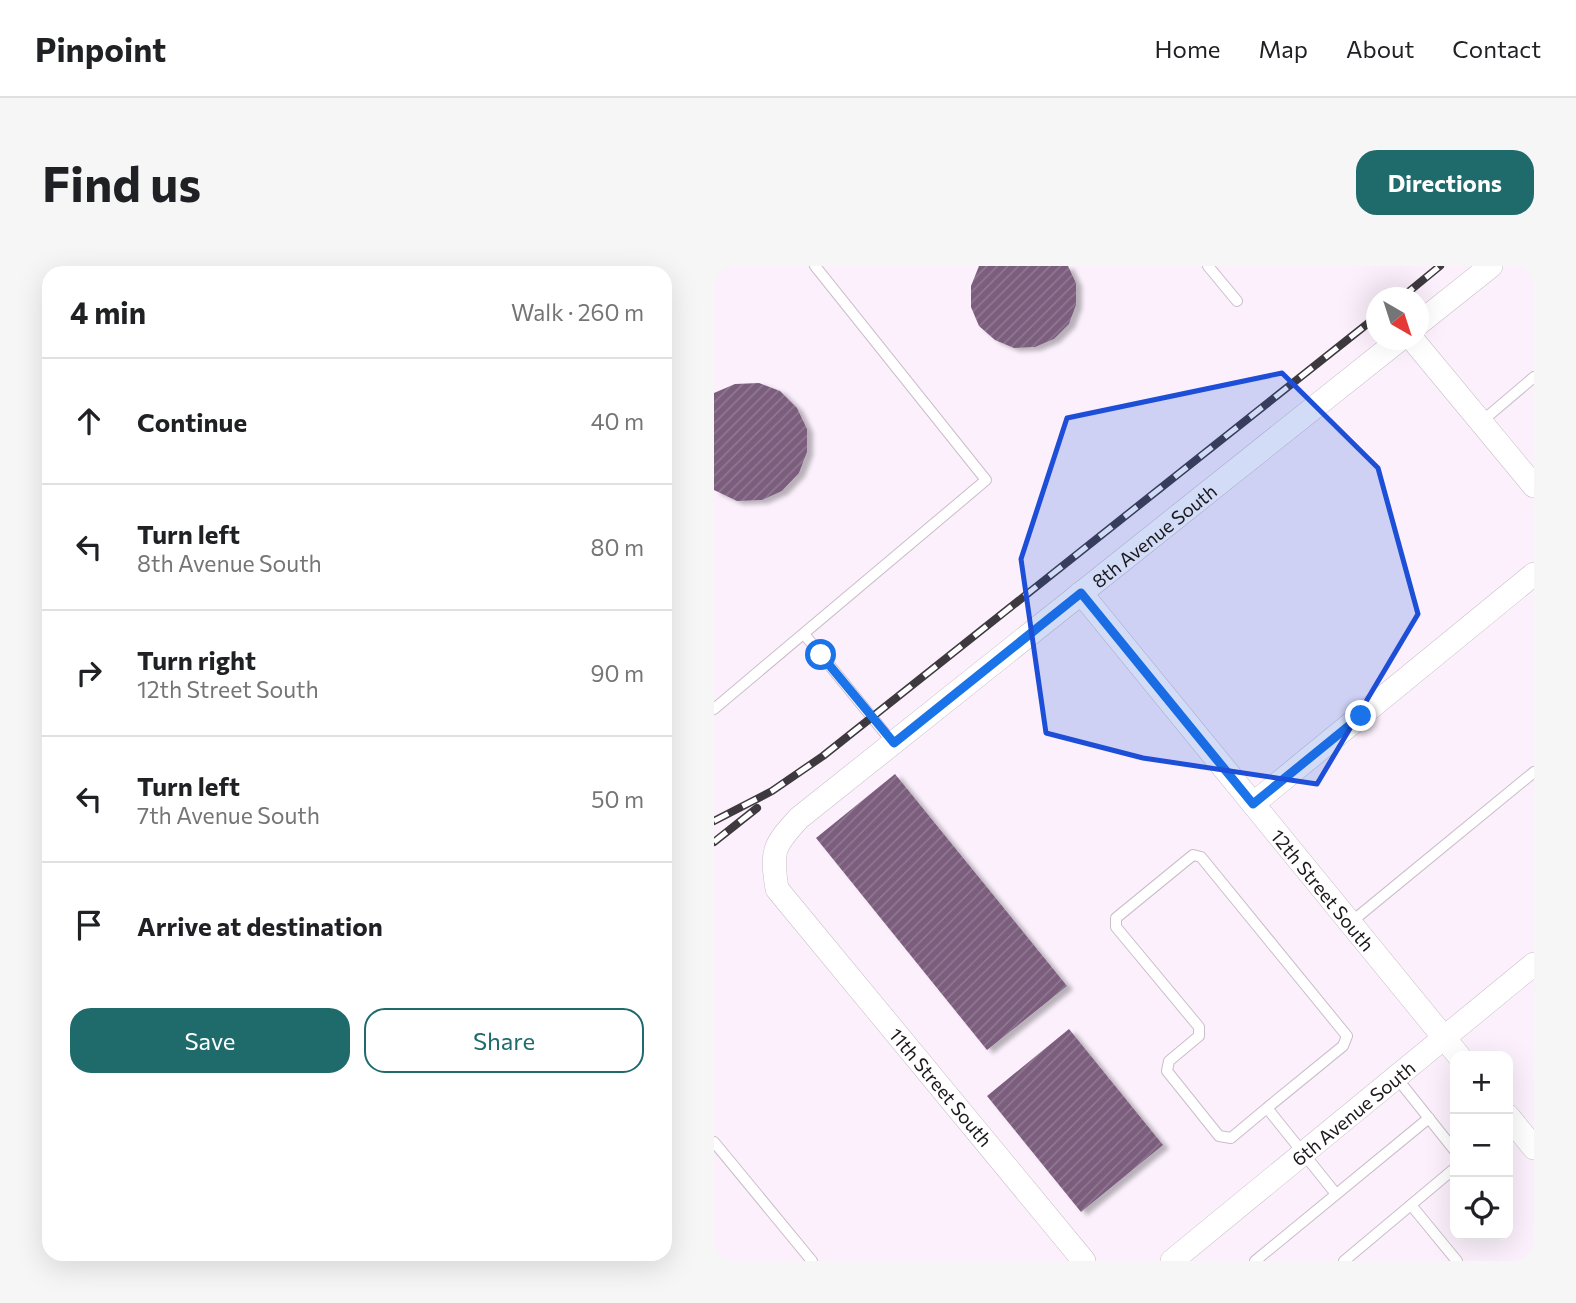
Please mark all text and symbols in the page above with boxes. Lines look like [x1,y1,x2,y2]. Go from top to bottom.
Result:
text: Pinpoint [35,28,166,69]
text: Home [1155,34,1221,63]
text: Map [1259,34,1308,63]
text: About [1346,34,1414,63]
text: Contact [1452,34,1541,63]
button: Directions [1356,150,1534,215]
text: Find us [42,152,201,212]
north arrow [1366,287,1429,350]
text: 4 min [70,293,146,330]
text: Walk · 260 m [511,298,644,326]
icon: ahead [70,402,108,440]
text: Continue [137,406,247,437]
text: 40 m [591,407,644,435]
street label: 8th Avenue South [1087,479,1221,592]
text: Turn left [137,518,240,549]
icon: left [70,528,108,566]
text: 80 m [591,533,644,561]
text: 8th Avenue South [137,549,322,577]
route start [805,639,836,670]
text: Turn right [137,644,256,675]
icon: right [70,654,108,692]
text: 90 m [591,659,644,687]
text: 12th Street South [137,675,319,703]
route end [1345,700,1376,731]
text: Turn left [137,770,240,801]
icon: left [70,780,108,818]
text: 50 m [591,785,644,813]
text: 7th Avenue South [137,801,320,829]
street label: 12th Street South [1267,824,1380,955]
icon: arrive [70,906,108,944]
text: Arrive at destination [137,910,383,941]
button: Save [70,1008,350,1073]
button: Share [364,1008,644,1073]
street label: 11th Street South [885,1023,997,1151]
map controls [1450,1051,1513,1240]
button: + [1450,1051,1513,1114]
street label: 6th Avenue South [1287,1055,1419,1170]
button: − [1450,1114,1513,1177]
button: locate [1450,1177,1513,1240]

